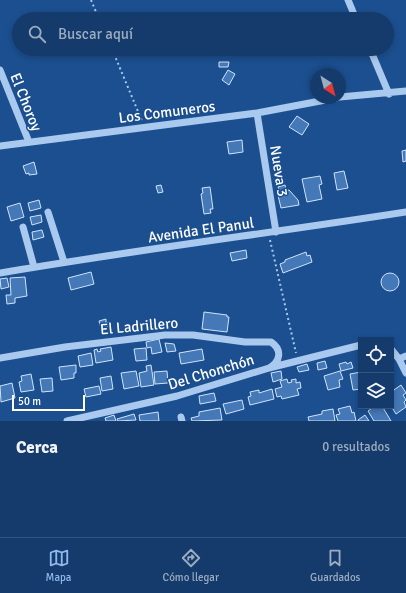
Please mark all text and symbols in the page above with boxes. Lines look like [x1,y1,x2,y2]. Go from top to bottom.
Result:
search box [12,12,394,56]
icon: search [26,23,48,45]
text: Buscar aquí [58,25,133,43]
north arrow [310,68,346,104]
street label: El Choroy [6,70,46,134]
street label: Los Comuneros [118,97,217,127]
street label: Nueva 3 [266,144,292,198]
street label: Avenida El Panul [147,214,255,246]
street label: El Ladrillero [99,314,179,338]
map controls [358,337,394,409]
button: locate [358,337,394,373]
street label: Del Chonchón [166,350,256,394]
button: layers [358,373,394,409]
scale bar [12,393,85,412]
text: 50 m [18,395,41,408]
text: Cerca [16,437,58,458]
text: 0 resultados [322,439,390,455]
tab: Mapa [46,547,71,584]
tab: Cómo llegar [163,547,219,584]
tab: Guardados [310,547,360,584]

